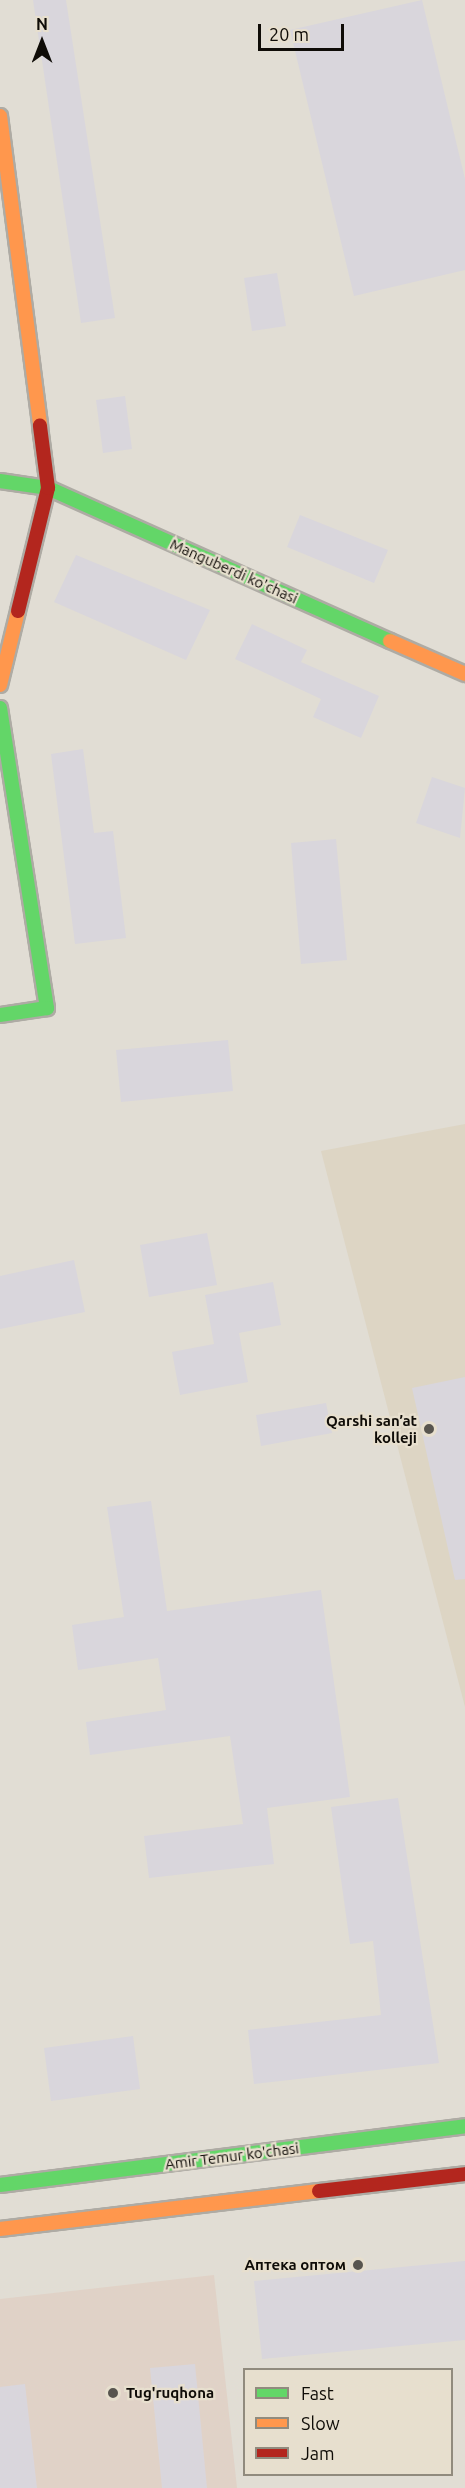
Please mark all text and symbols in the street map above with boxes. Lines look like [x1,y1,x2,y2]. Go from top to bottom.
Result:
north arrow [12,12,72,72]
scale bar [261,12,346,50]
text: N [36,15,48,33]
text: 20 m [269,24,309,44]
street label: Manguberdi ko'chasi [167,535,301,607]
place label: Qarshi san’at kolleji [326,1411,417,1446]
marker: Qarshi san’at kolleji [422,1422,436,1436]
street label: Amir Temur ko'chasi [164,2139,300,2173]
place label: Аптека оптом [245,2256,346,2274]
marker: Аптека оптом [351,2258,365,2272]
legend [243,2368,453,2476]
text: Fast [301,2383,334,2403]
marker: Tug'ruqhona [104,2384,122,2402]
place label: Tug'ruqhona [126,2384,214,2402]
text: Slow [301,2413,340,2433]
text: Jam [301,2443,335,2463]

